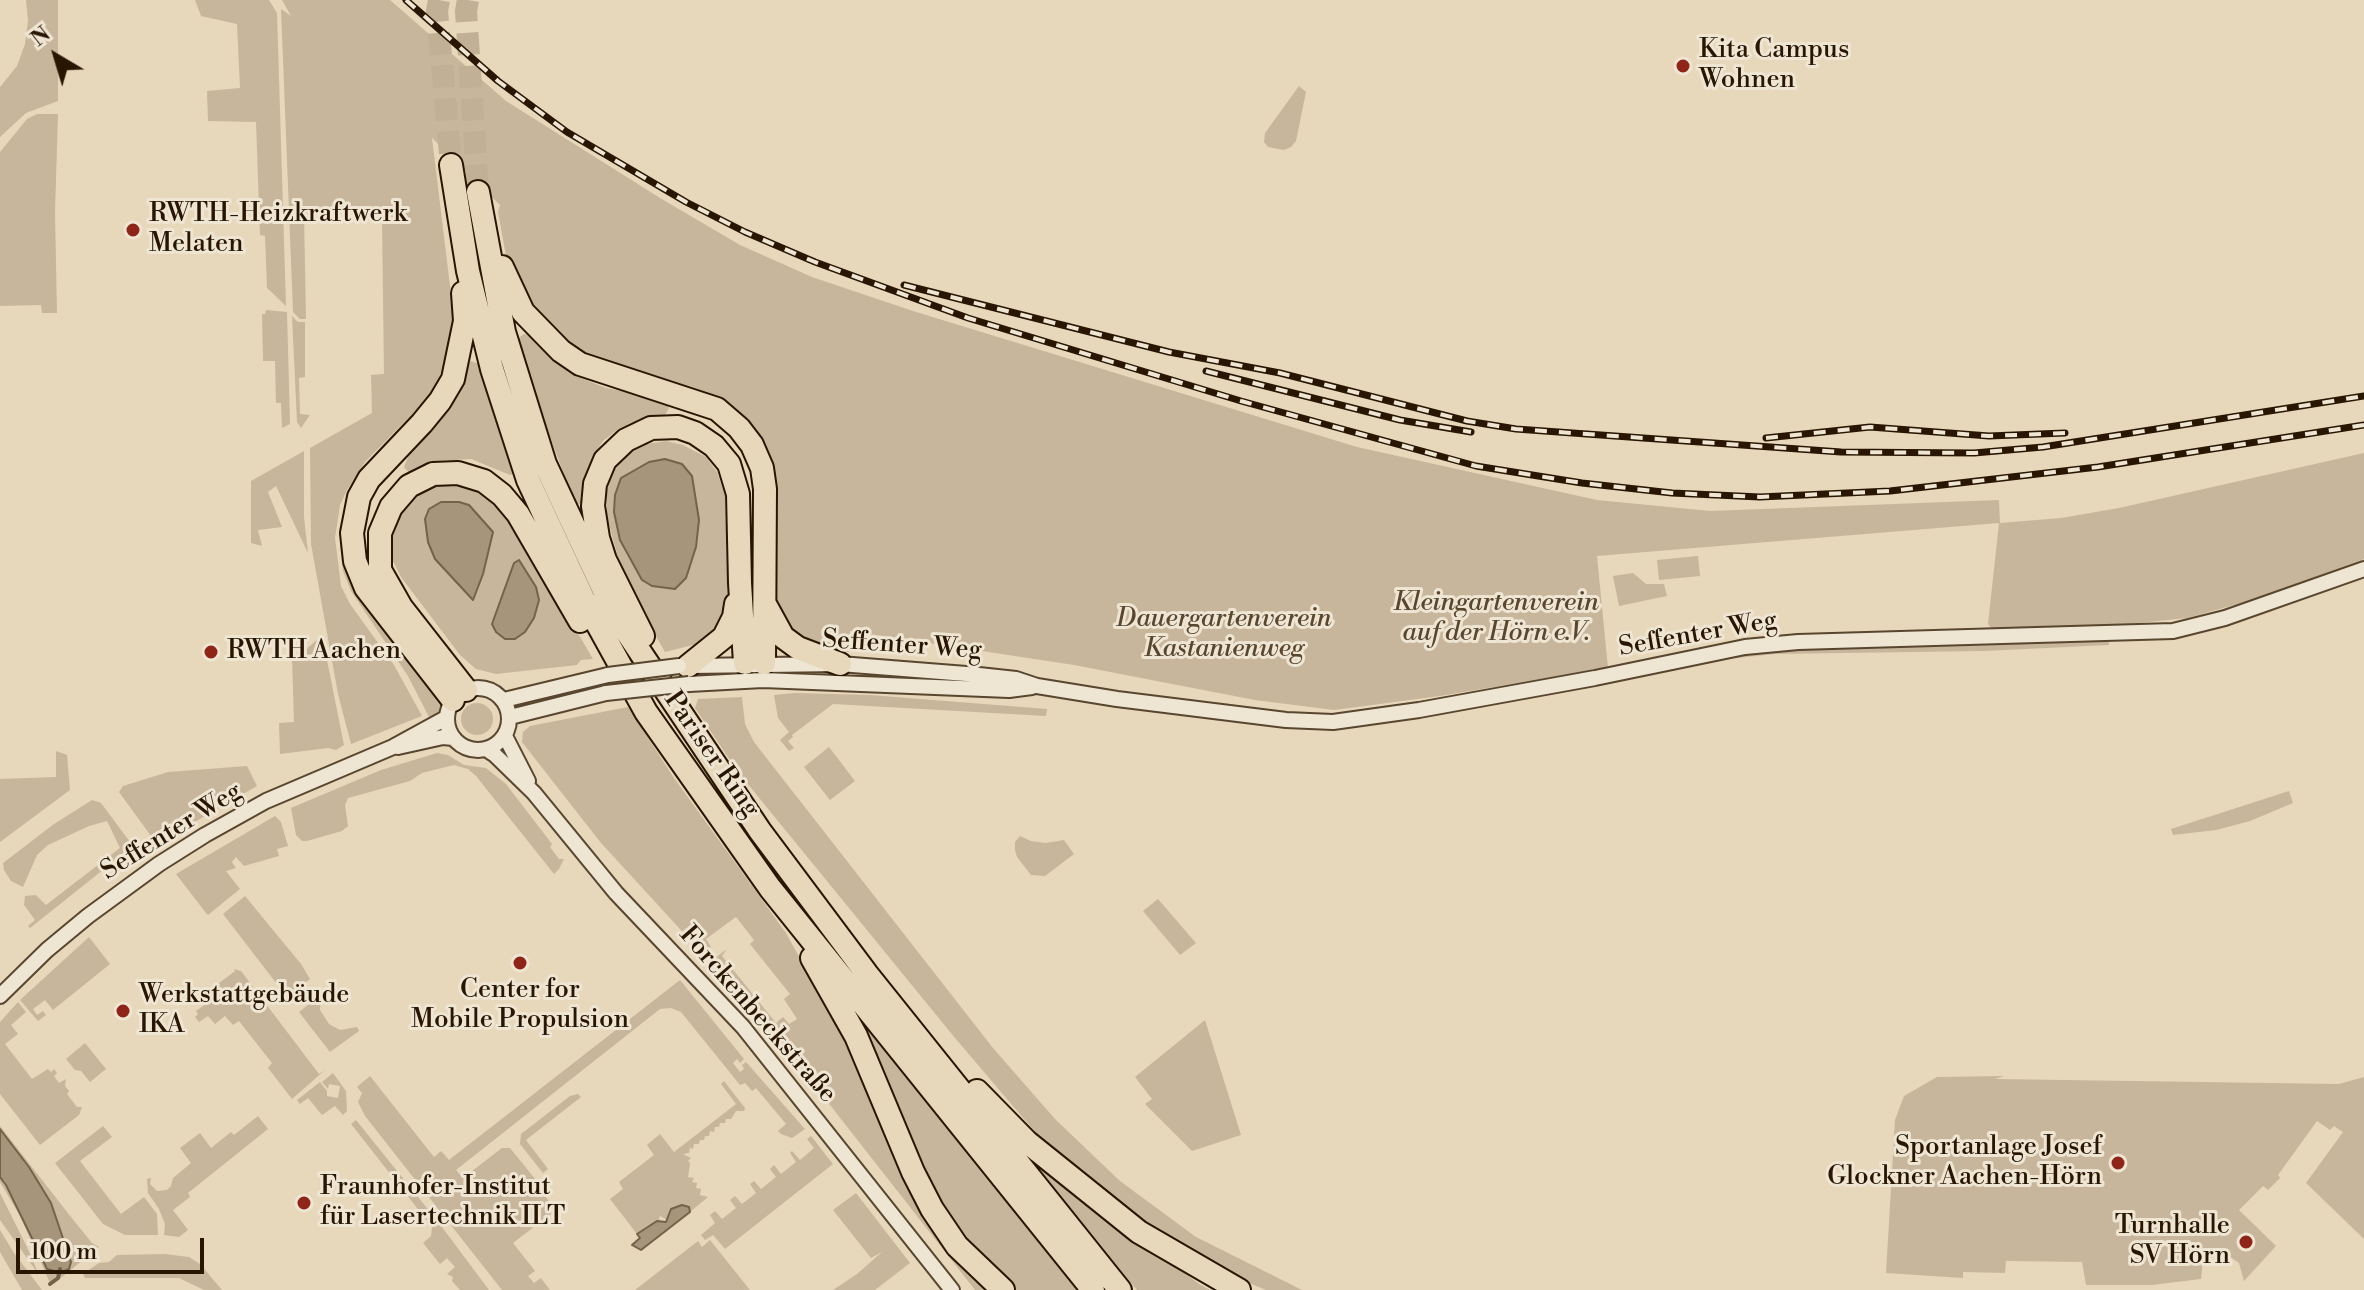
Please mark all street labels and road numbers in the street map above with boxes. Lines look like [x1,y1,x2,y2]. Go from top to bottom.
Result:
street label: Seffenter Weg [1616,606,1780,664]
street label: Seffenter Weg [821,625,983,667]
street label: Pariser Ring [656,686,766,824]
street label: Seffenter Weg [96,776,248,888]
street label: Forckenbeckstraße [672,920,842,1110]

